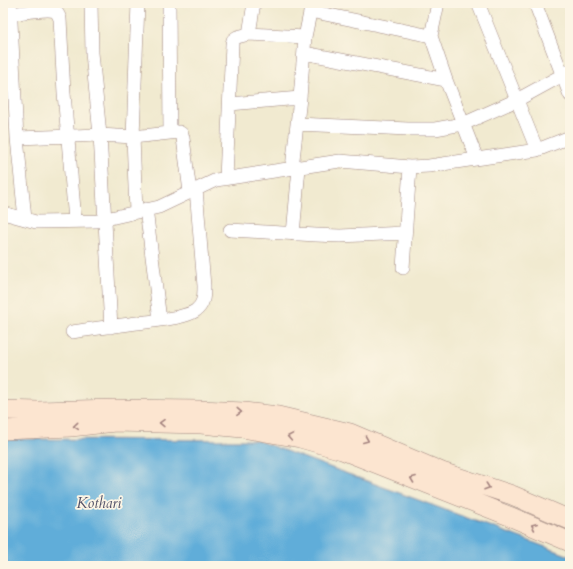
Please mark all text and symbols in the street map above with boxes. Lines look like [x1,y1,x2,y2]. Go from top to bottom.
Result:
one-way arrow [236,408,242,417]
one-way arrow [159,419,165,427]
one-way arrow [73,422,79,431]
one-way arrow [287,433,293,442]
one-way arrow [361,435,369,443]
one-way arrow [410,475,417,483]
one-way arrow [483,482,490,491]
water label: Kothari [77,493,122,513]
one-way arrow [531,523,538,531]

